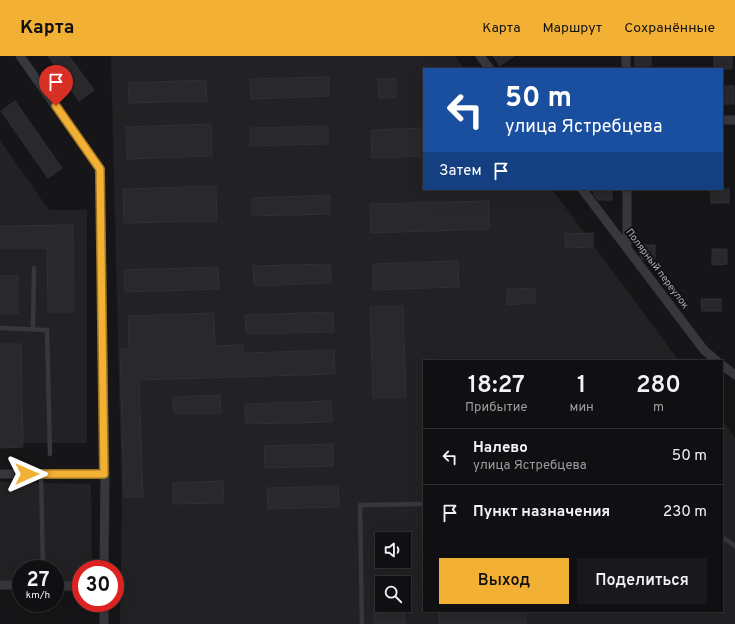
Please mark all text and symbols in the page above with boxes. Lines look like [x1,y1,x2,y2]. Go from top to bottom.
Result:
text: Карта [20,16,74,40]
text: Карта [482,20,521,37]
text: Маршрут [543,20,602,37]
text: Сохранённые [624,20,715,37]
pin [39,65,73,106]
icon: arrive [45,71,67,93]
text: 50 m [505,81,572,117]
icon: left [439,84,491,136]
text: улица Ястребцева [505,116,662,139]
icon: arrive [490,160,512,182]
text: Затем [439,162,482,181]
street label: Полярный переулок [623,226,692,312]
text: 18:27 [468,371,525,401]
text: 1 [577,371,586,401]
text: 280 [636,371,681,401]
text: Прибытие [465,400,527,416]
text: мин [570,400,594,416]
text: m [653,400,664,416]
text: Налево [473,439,528,458]
icon: left [439,446,461,468]
text: 50 m [672,447,707,466]
position arrow [6,453,48,495]
text: улица Ястребцева [473,458,587,474]
icon: arrive [439,502,461,524]
text: Пункт назначения [473,503,610,522]
text: 230 m [663,503,707,522]
map controls [375,532,411,612]
button: sound [375,532,411,568]
button: Выход [439,558,569,604]
button: Поделиться [577,558,707,604]
speed limit sign: 30 [72,560,124,612]
text: 27 [27,568,49,594]
button: search [375,576,411,612]
text: km/h [26,589,50,602]

